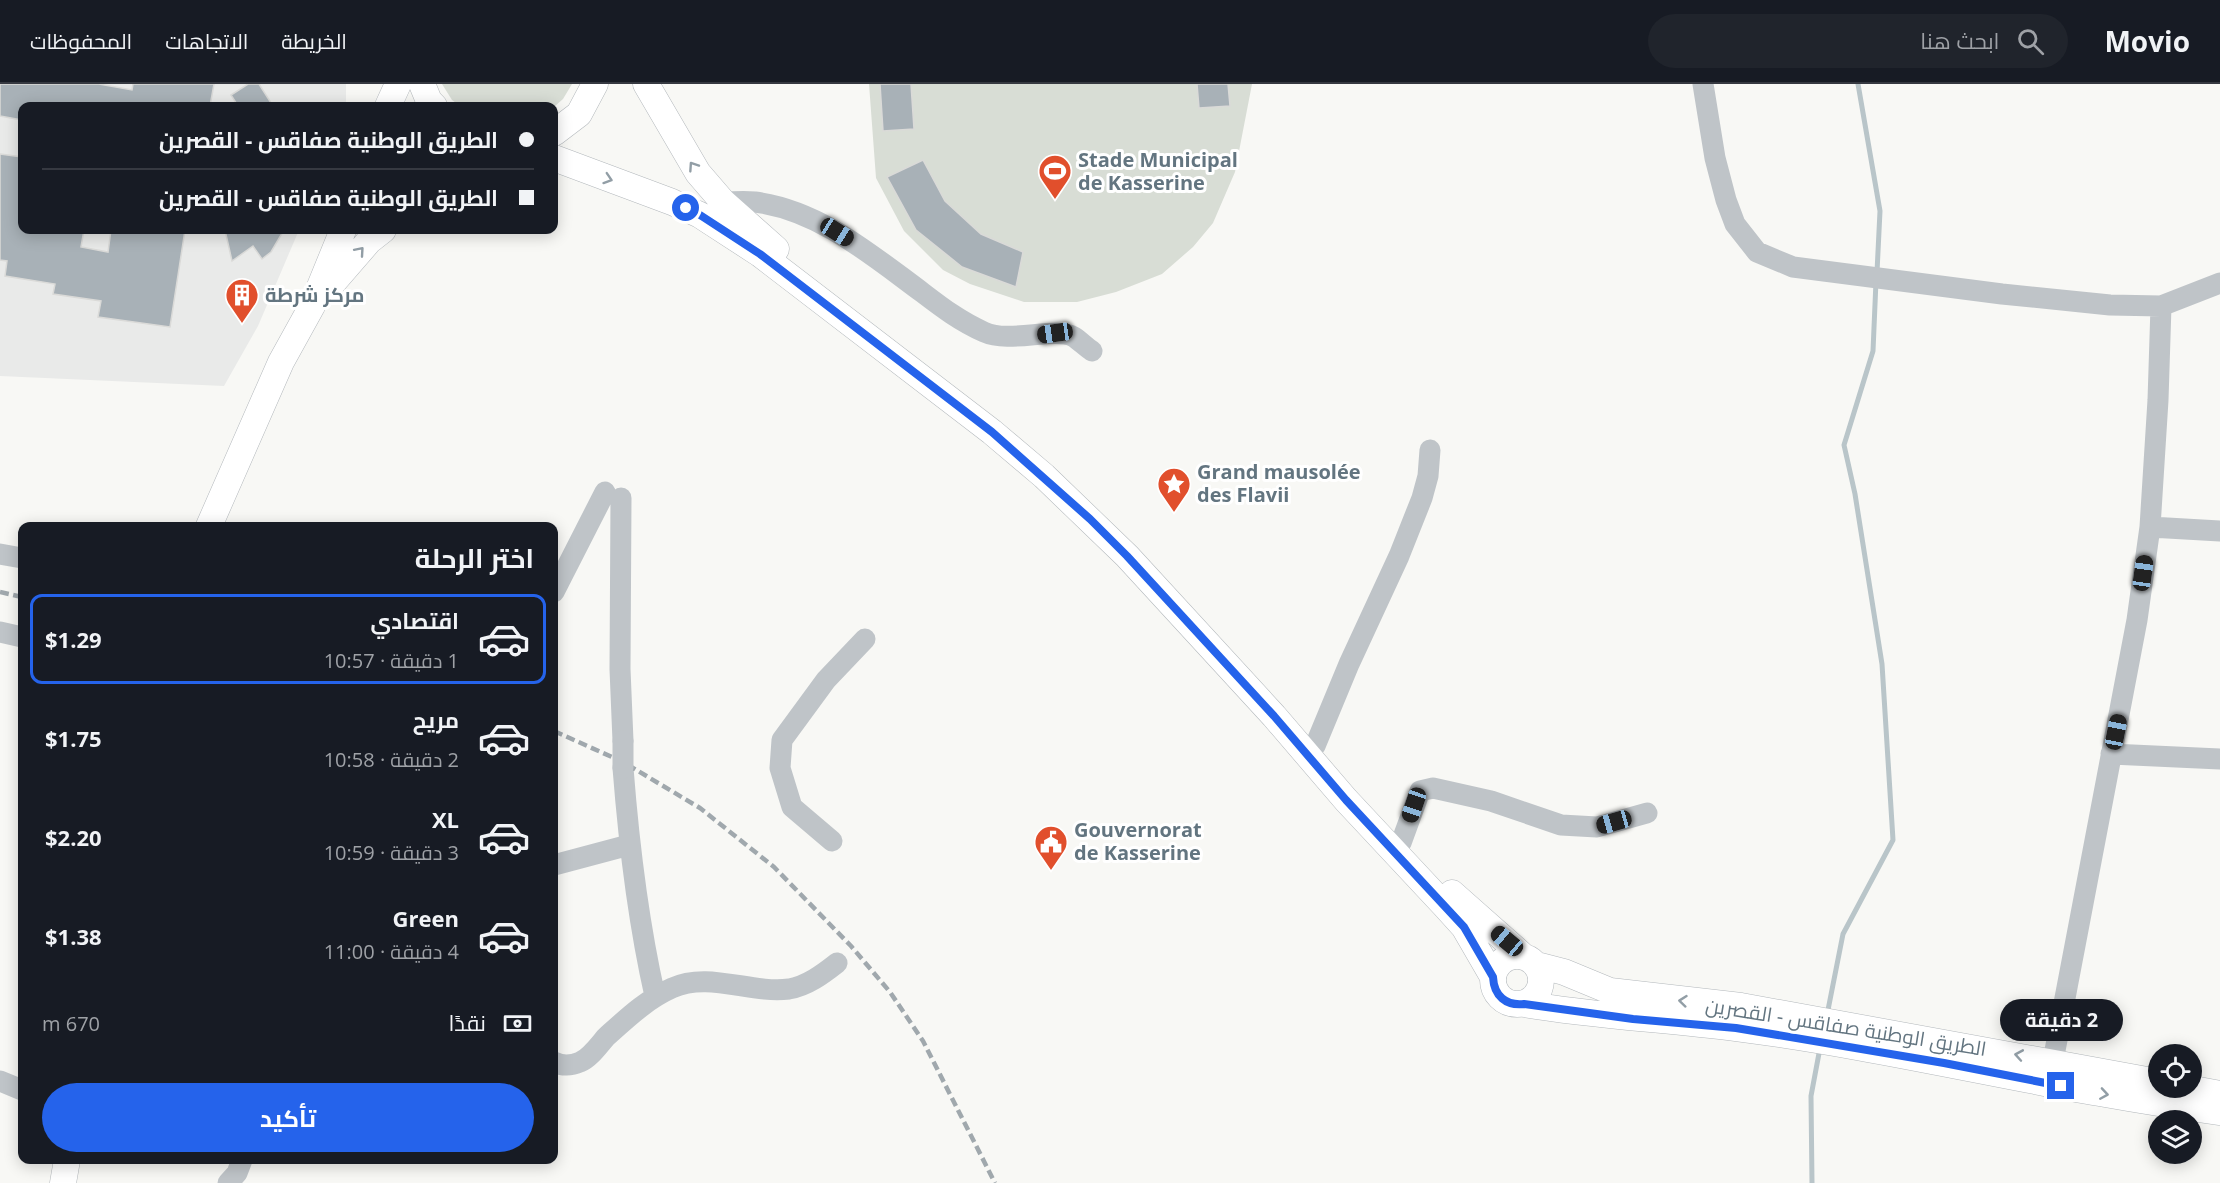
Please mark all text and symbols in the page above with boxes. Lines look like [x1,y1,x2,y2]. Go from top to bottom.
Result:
search box [1648,14,2068,68]
text: Movio [2104,22,2190,60]
text: ابحث هنا [1920,25,1999,55]
icon: search [2014,25,2047,58]
text: المحفوظات [30,27,132,55]
text: الاتجاهات [165,27,248,55]
text: الخريطة [281,27,347,55]
text: الطريق الوطنية صفاقس - القصرين [159,124,498,154]
place label: Stade Municipal de Kasserine [1078,146,1238,196]
sports icon: Stade Municipal de Kasserine [1037,153,1073,200]
one-way arrow [689,161,700,172]
one-way arrow [602,171,613,184]
text: الطريق الوطنية صفاقس - القصرين [159,182,498,212]
route start [672,194,699,221]
car [817,215,857,249]
one-way arrow [353,247,364,258]
building icon: مركز شرطة [224,277,260,324]
place label: مركز شرطة [265,281,364,308]
car [1036,322,1074,344]
place label: Grand mausolée des Flavii [1197,458,1361,508]
place icon: Grand mausolée des Flavii [1156,466,1192,513]
text: اختر الرحلة [415,539,534,576]
car [2132,554,2154,592]
text: اقتصادي [370,605,459,635]
icon: car [477,612,531,666]
text: $1.29 [45,624,102,654]
text: 1 دقيقة · 10:57 [324,647,459,674]
text: مريح [413,704,459,734]
icon: car [477,711,531,765]
car [2104,713,2128,751]
text: $1.75 [45,723,102,753]
text: 2 دقيقة · 10:58 [324,746,459,773]
car [1400,785,1428,825]
text: XL [432,804,459,834]
car [1594,808,1634,836]
icon: car [477,810,531,864]
place label: Gouvernorat de Kasserine [1074,816,1202,866]
text: $2.20 [45,822,102,852]
public building icon: Gouvernorat de Kasserine [1033,824,1069,871]
text: 3 دقيقة · 10:59 [324,839,459,866]
text: Green [393,903,459,933]
icon: car [477,909,531,963]
text: $1.38 [45,921,102,951]
car [1487,923,1527,959]
text: 4 دقيقة · 11:00 [324,938,459,965]
street label: الطريق الوطنية صفاقس - القصرين [1704,991,1988,1062]
one-way arrow [1678,995,1687,1008]
callout: 2 دقيقة [2000,999,2122,1041]
text: 2 دقيقة [2025,1006,2098,1033]
text: نقدًا [448,1007,486,1037]
icon: cash [501,1007,534,1040]
text: 670 m [42,1010,100,1037]
map controls [2148,1044,2202,1164]
button: locate [2148,1044,2202,1098]
one-way arrow [2014,1049,2024,1062]
route end [2047,1072,2074,1099]
button: تأكيد [42,1083,534,1152]
one-way arrow [2100,1087,2109,1099]
button: layers [2148,1110,2202,1164]

